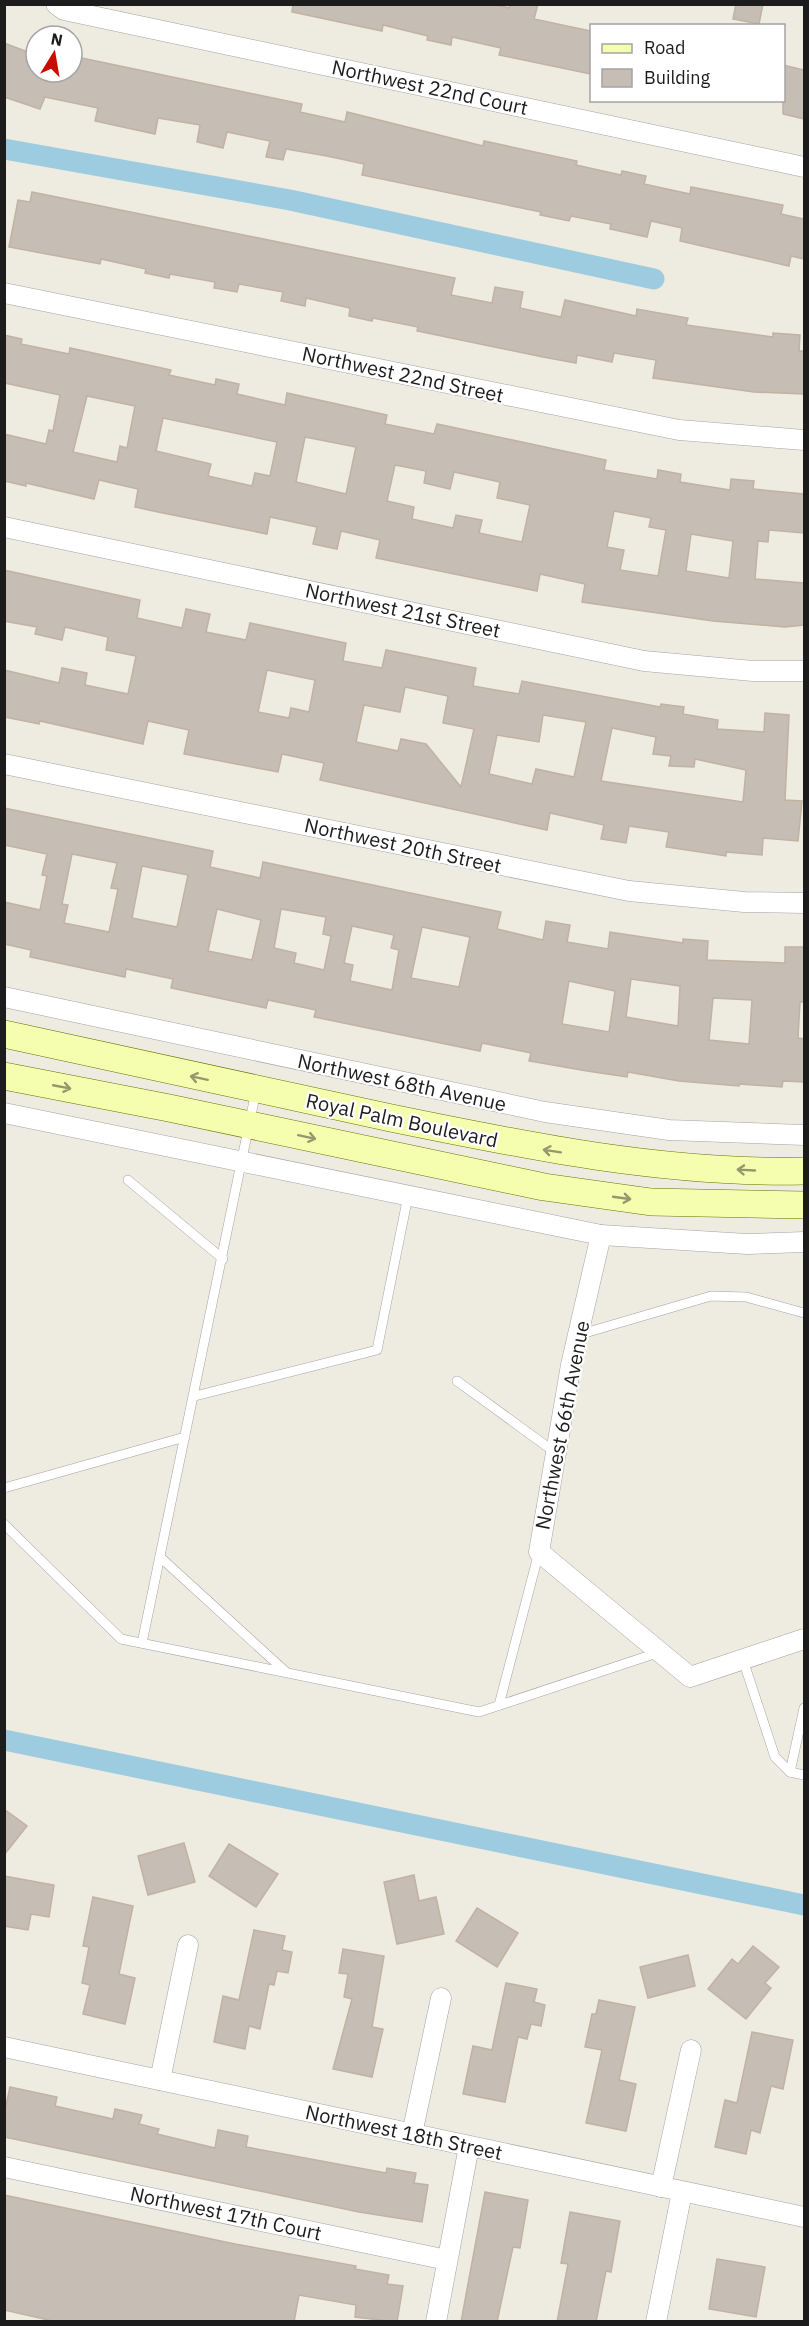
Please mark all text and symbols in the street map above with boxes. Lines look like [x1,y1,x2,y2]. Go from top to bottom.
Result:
north arrow [24,24,84,84]
legend [590,24,785,102]
text: N [49,28,64,50]
text: Road [644,36,685,59]
street label: Northwest 22nd Court [330,53,530,121]
text: Building [644,66,711,89]
street label: Northwest 22nd Street [300,339,506,409]
street label: Northwest 21st Street [303,576,503,644]
street label: Northwest 20th Street [302,811,504,879]
street label: Northwest 68th Avenue [295,1047,509,1117]
one-way arrow [190,1072,209,1083]
one-way arrow [52,1082,71,1093]
street label: Royal Palm Boulevard [304,1086,500,1154]
one-way arrow [297,1132,316,1143]
one-way arrow [543,1145,563,1156]
one-way arrow [737,1164,757,1175]
one-way arrow [612,1192,631,1203]
street label: Northwest 66th Avenue [528,1318,596,1532]
street label: Northwest 18th Street [303,2098,505,2166]
street label: Northwest 17th Court [128,2180,324,2246]

